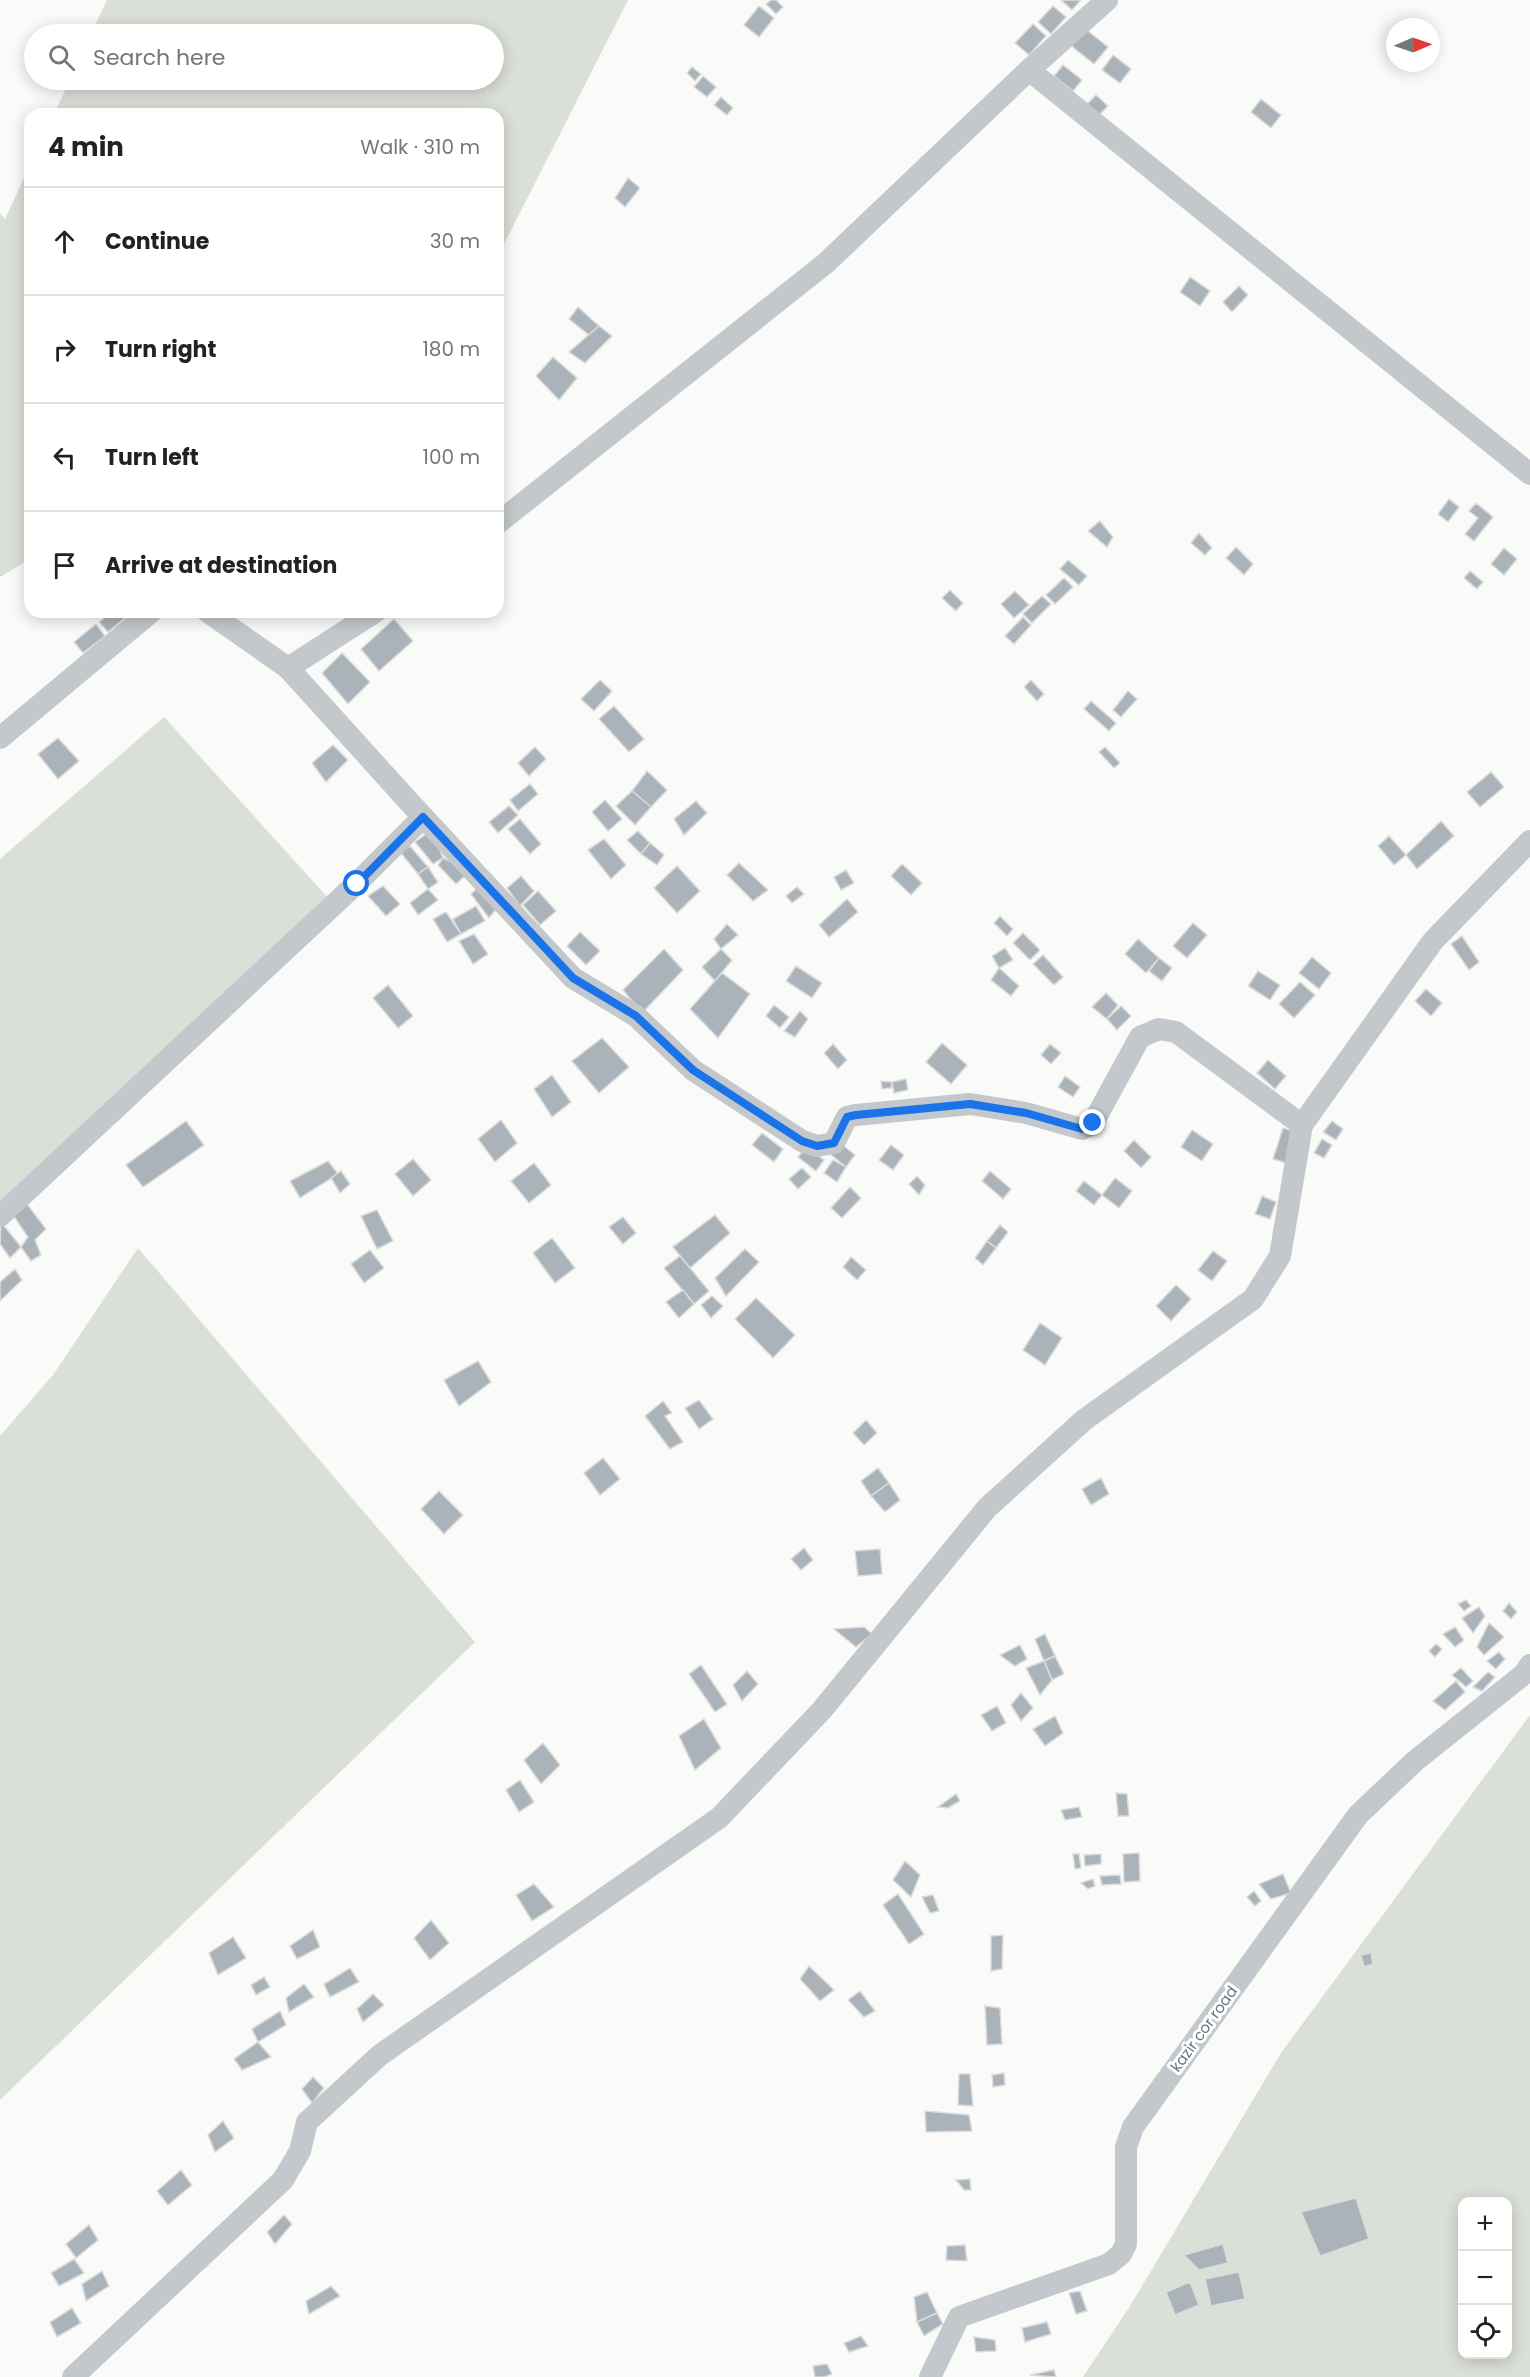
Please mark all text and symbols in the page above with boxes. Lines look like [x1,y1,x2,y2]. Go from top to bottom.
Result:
north arrow [1386,18,1440,72]
search box [24,24,504,90]
icon: search [45,41,78,74]
text: Search here [93,42,226,73]
text: 4 min [48,129,124,165]
text: Walk · 310 m [360,133,480,161]
icon: ahead [48,225,81,258]
text: Continue [105,226,209,257]
text: 30 m [430,227,480,255]
icon: right [48,333,81,366]
text: Turn right [105,334,216,365]
text: 180 m [422,335,480,363]
icon: left [48,441,81,474]
text: Turn left [105,442,199,473]
text: 100 m [423,443,480,471]
icon: arrive [48,549,81,582]
text: Arrive at destination [105,550,337,581]
route start [343,870,369,896]
route end [1079,1109,1105,1135]
street label: kazir cor road [1165,1981,1242,2076]
map controls [1458,2197,1512,2359]
button: + [1458,2197,1512,2251]
button: − [1458,2251,1512,2305]
button: locate [1458,2305,1512,2359]

